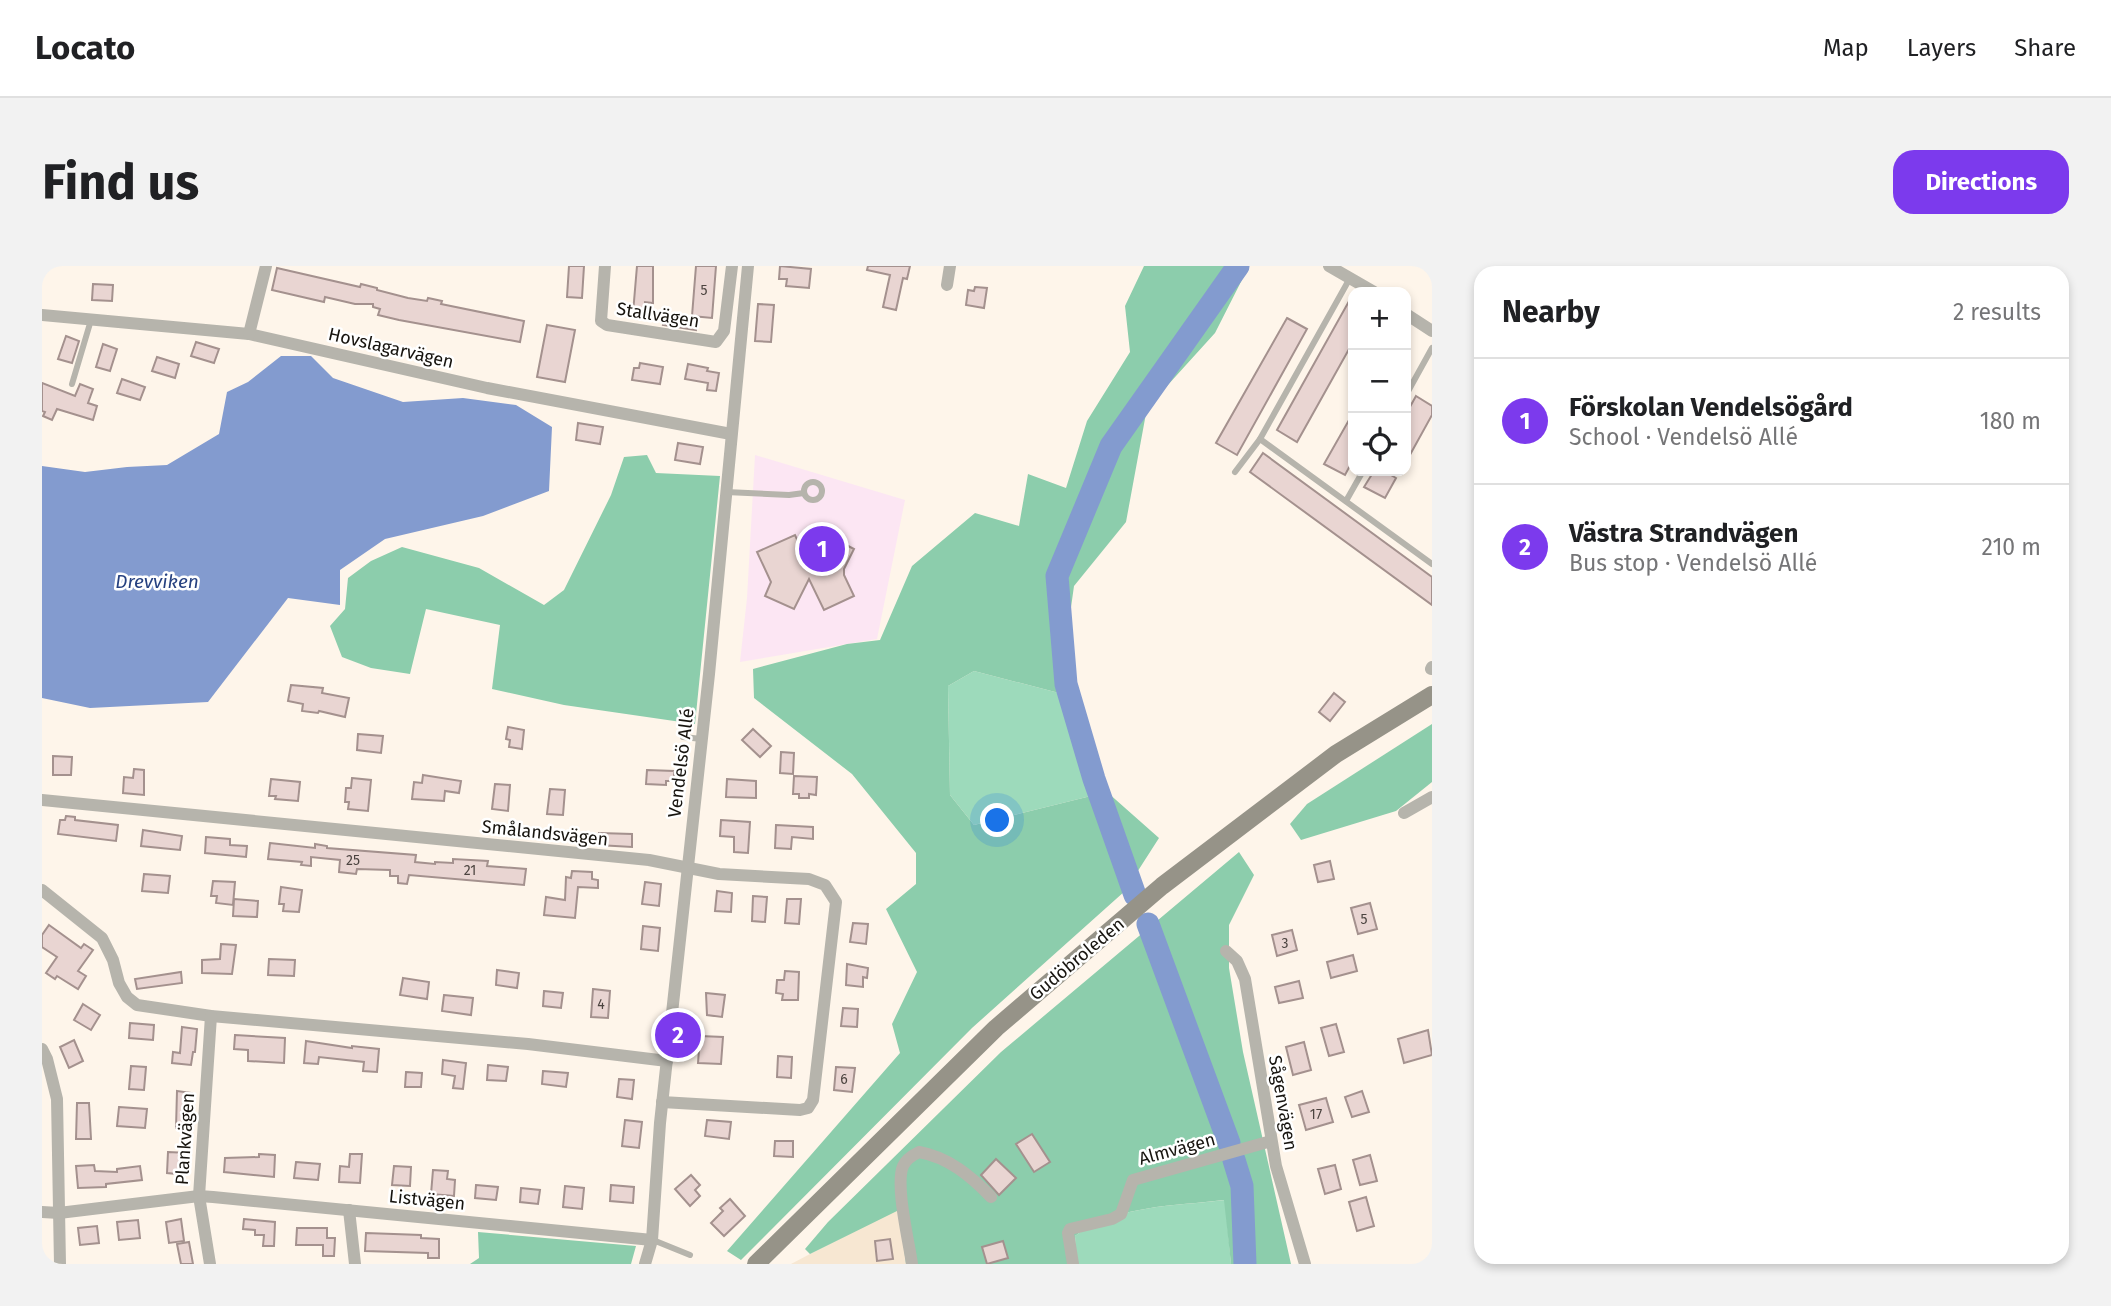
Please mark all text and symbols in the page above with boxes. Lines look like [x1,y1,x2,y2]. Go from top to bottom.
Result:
text: Locato [35,28,135,68]
text: Map [1823,34,1869,62]
text: Layers [1907,34,1976,62]
text: Share [2014,34,2076,62]
button: Directions [1893,150,2069,214]
text: Find us [42,153,199,212]
house number: 5 [700,282,708,299]
map controls [1348,287,1411,476]
button: + [1348,287,1411,350]
text: Nearby [1502,294,1600,330]
street label: Stallvägen [615,298,701,332]
text: 2 results [1953,298,2041,326]
street label: Hovslagarvägen [326,323,456,373]
button: − [1348,350,1411,413]
text: Förskolan Vendelsögård [1569,392,1853,423]
text: 1 [1520,407,1530,435]
text: 180 m [1980,407,2041,435]
button: locate [1348,413,1411,476]
text: School · Vendelsö Allé [1569,423,1798,451]
text: Västra Strandvägen [1569,518,1798,549]
pin: 1 [799,523,845,575]
text: 2 [1519,533,1531,561]
text: 210 m [1982,533,2041,561]
text: Bus stop · Vendelsö Allé [1569,549,1817,577]
water label: Drevviken [115,570,199,593]
street label: Vendelsö Allé [663,707,699,819]
your location [980,803,1014,837]
street label: Smålandsvägen [481,815,609,851]
house number: 25 [346,852,360,869]
house number: 21 [464,862,476,879]
house number: 5 [1360,911,1368,928]
street label: Gudöbroleden [1025,913,1129,1005]
house number: 3 [1282,935,1289,952]
house number: 4 [597,996,605,1013]
pin: 2 [655,1009,701,1061]
street label: Sågenvägen [1264,1054,1302,1152]
house number: 6 [840,1071,848,1088]
street label: Plankvägen [171,1092,199,1186]
house number: 17 [1310,1106,1322,1123]
street label: Almvägen [1136,1128,1218,1170]
street label: Listvägen [388,1185,466,1215]

